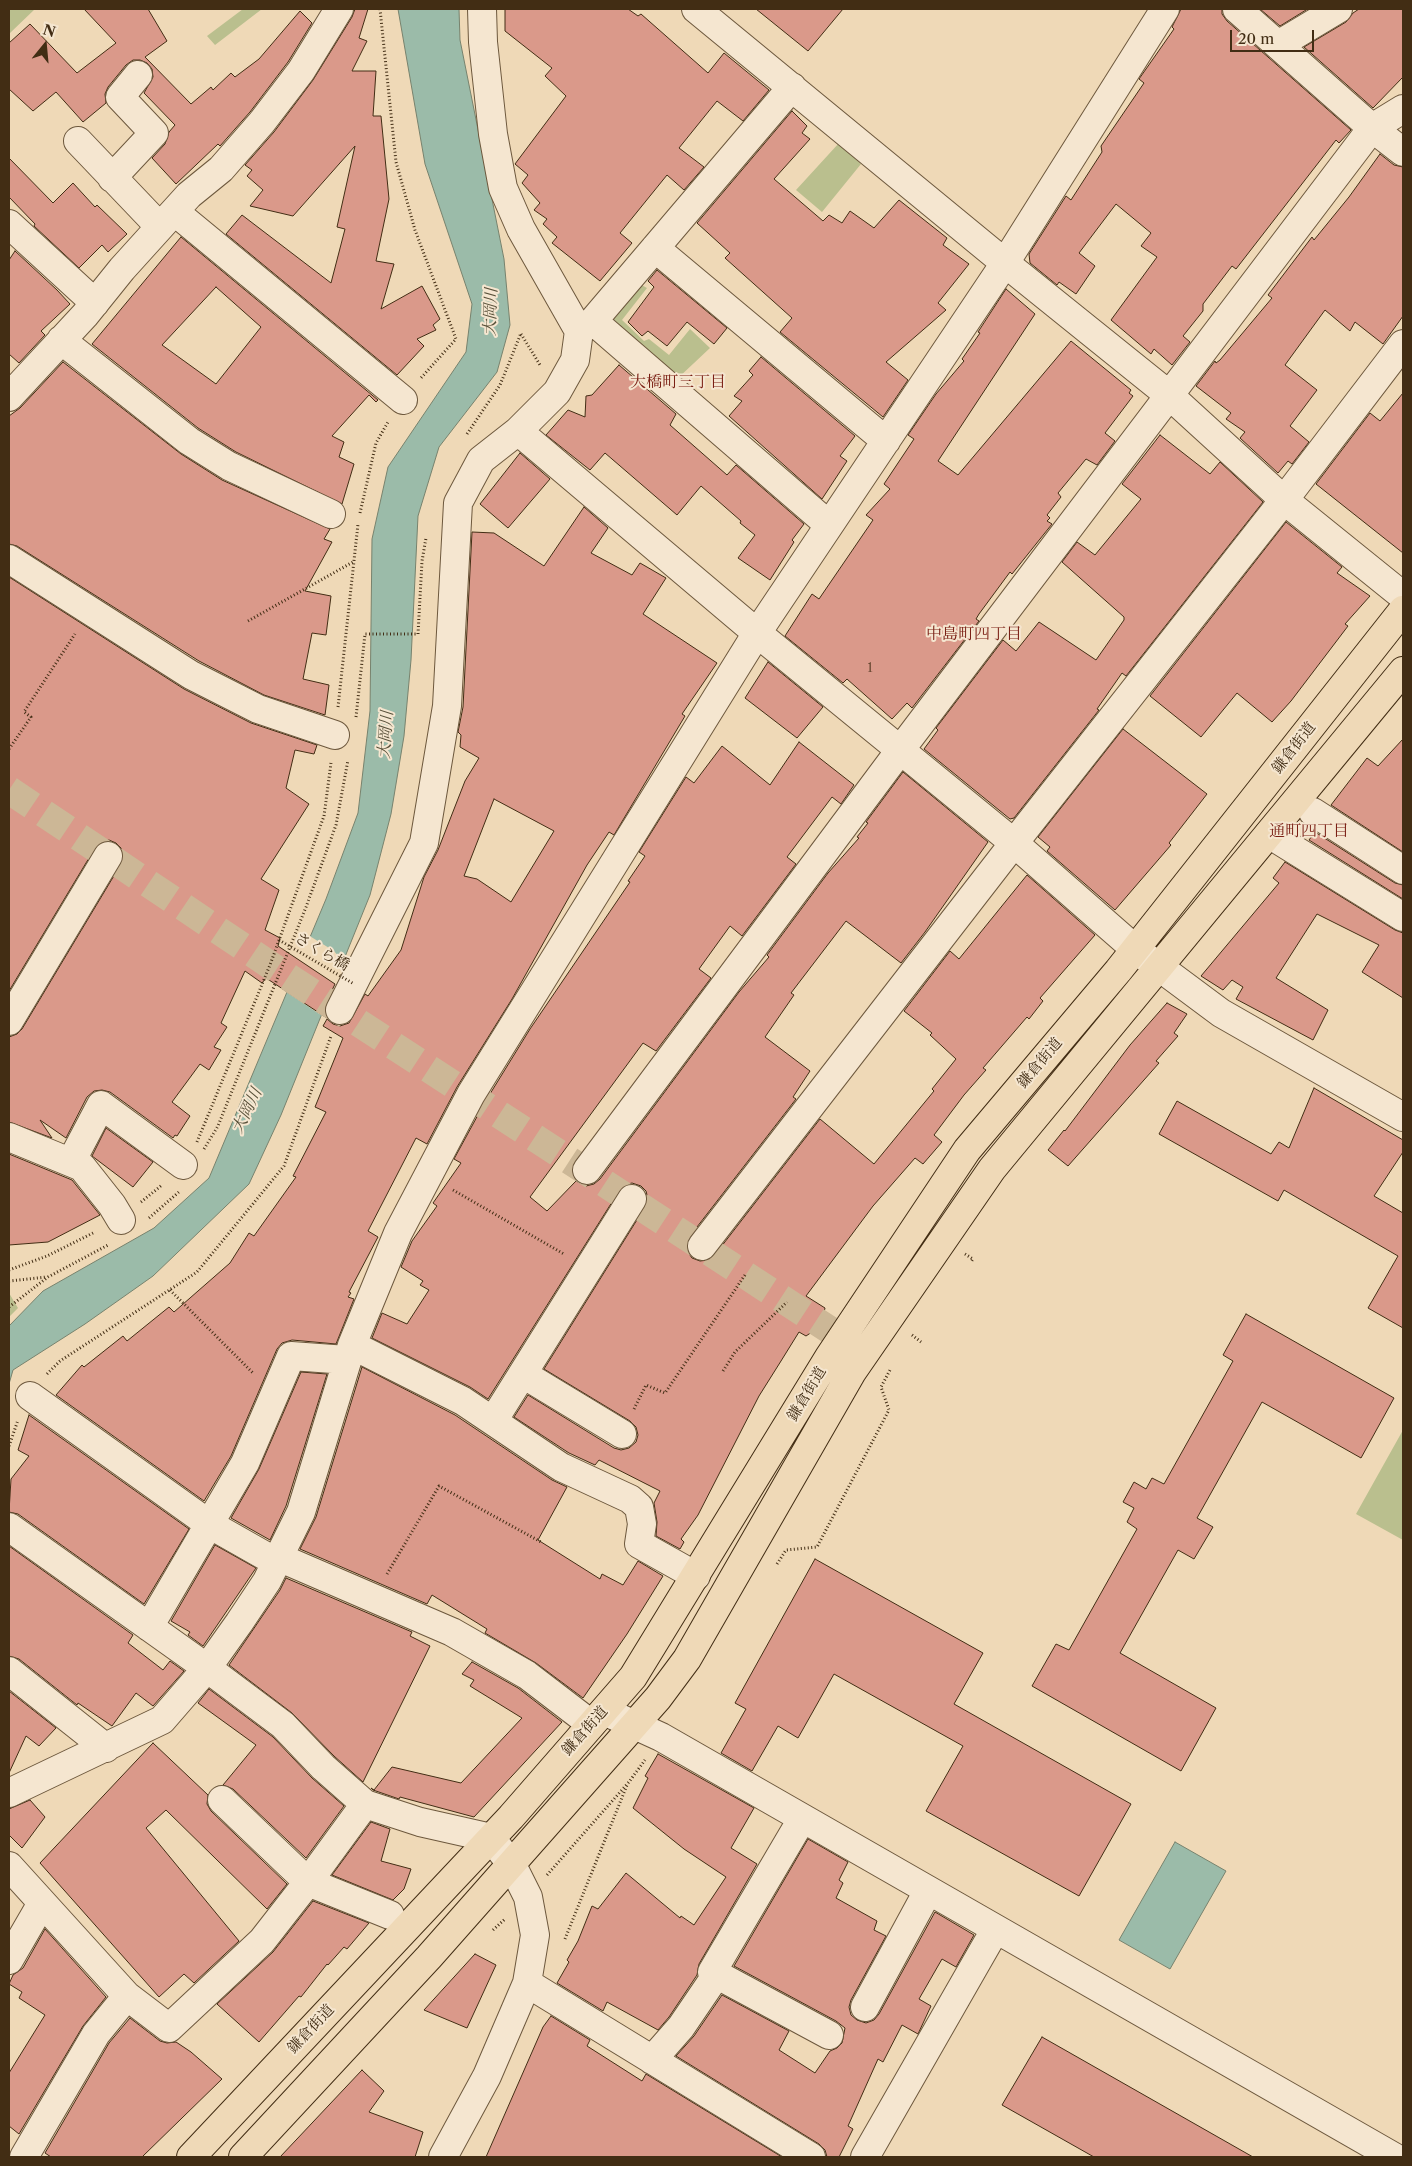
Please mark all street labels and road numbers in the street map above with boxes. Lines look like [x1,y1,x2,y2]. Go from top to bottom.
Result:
street label: 鎌倉街道 [1268,719,1320,777]
street label: さくら橋 [292,929,352,975]
street label: 鎌倉街道 [1014,1034,1066,1092]
street label: 鎌倉街道 [784,1364,830,1424]
street label: 鎌倉街道 [558,1703,612,1759]
street label: 鎌倉街道 [284,2001,338,2057]

